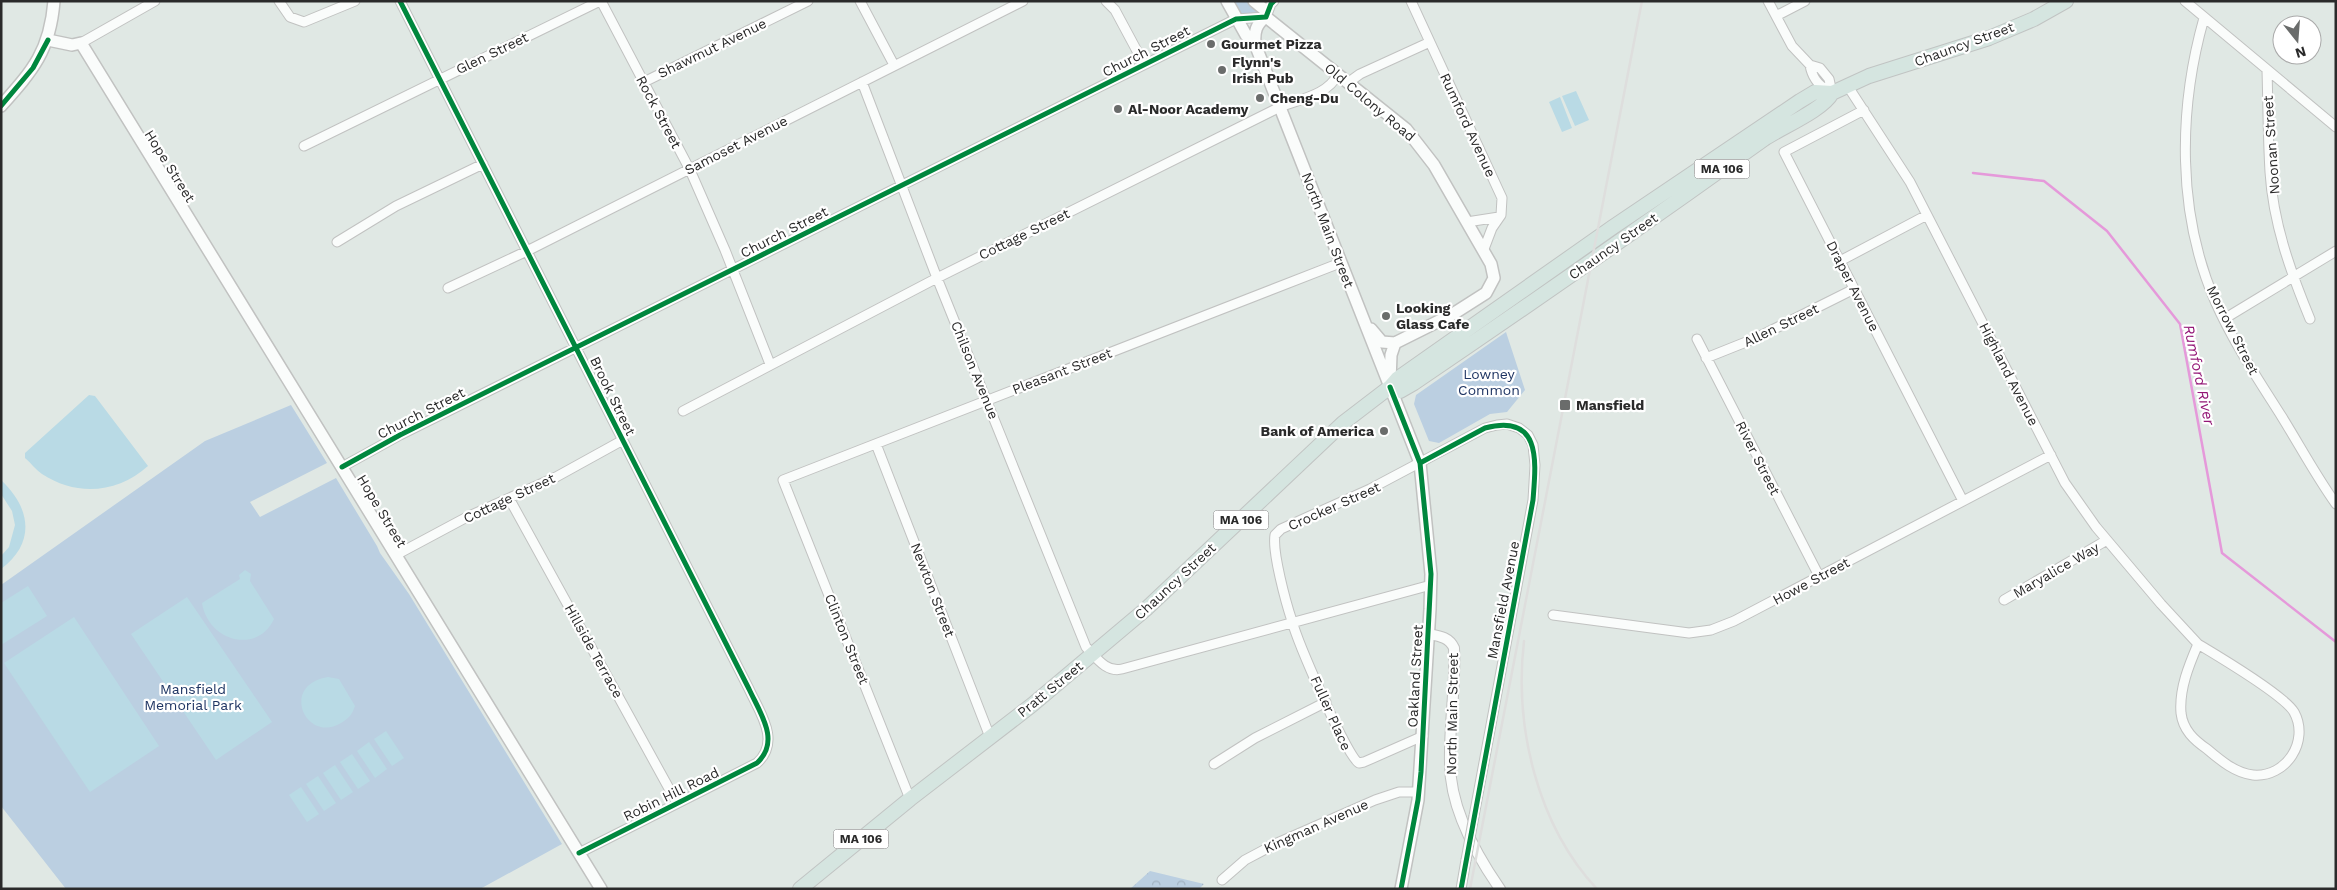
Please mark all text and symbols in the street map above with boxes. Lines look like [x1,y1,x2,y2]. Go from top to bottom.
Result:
street label: Shawmut Avenue [655,15,769,81]
north arrow [2272,15,2322,65]
street label: Chauncy Street [1912,19,2016,69]
street label: Church Street [1100,22,1192,80]
street label: Glen Street [453,29,531,77]
place label: Gourmet Pizza [1221,36,1322,52]
marker: Gourmet Pizza [1205,38,1217,50]
text: N [2294,43,2308,62]
place label: Flynn's Irish Pub [1232,54,1294,86]
street label: Old Colony Road [1321,59,1419,145]
marker: Flynn's Irish Pub [1216,64,1228,76]
street label: Rumford Avenue [1437,71,1499,179]
street label: Rock Street [633,73,685,151]
place label: Cheng-Du [1270,90,1339,106]
marker: Cheng-Du [1254,92,1266,104]
street label: Noonan Street [2260,95,2282,195]
place label: Al-Noor Academy [1128,101,1249,117]
marker: Al-Noor Academy [1112,103,1124,115]
street label: Samoset Avenue [682,112,790,178]
street label: Hope Street [141,127,199,205]
road number: MA 106 [1694,160,1750,178]
street label: North Main Street [1299,170,1357,290]
street label: Church Street [738,203,830,261]
street label: Cottage Street [976,205,1072,263]
street label: Chauncy Street [1565,209,1661,283]
street label: Draper Avenue [1823,238,1883,334]
street label: Morrow Street [2204,283,2262,377]
place label: Looking Glass Cafe [1396,300,1469,332]
street label: Allen Street [1741,300,1821,350]
marker: Looking Glass Cafe [1380,310,1392,322]
street label: Chilson Avenue [948,319,1002,421]
street label: Highland Avenue [1976,320,2042,428]
water label: Rumford River [2180,323,2219,428]
street label: Pleasant Street [1010,345,1114,397]
street label: Brook Street [587,354,639,438]
park label: Lowney Common [1458,366,1520,398]
street label: Church Street [375,384,467,442]
place label: Mansfield [1576,397,1644,413]
marker: Mansfield [1558,398,1572,412]
street label: River Street [1733,418,1783,498]
place label: Bank of America [1261,423,1375,439]
marker: Bank of America [1378,425,1390,437]
street label: Cottage Street [461,470,557,526]
street label: Hope Street [354,472,410,551]
street label: Crocker Street [1285,478,1383,534]
road number: MA 106 [1214,510,1268,530]
street label: Chauncy Street [1131,539,1219,623]
street label: Maryalice Way [2010,539,2102,601]
street label: Mansfield Avenue [1484,540,1522,660]
street label: Newton Street [908,541,958,639]
street label: Howe Street [1770,554,1852,608]
street label: Clinton Street [822,591,872,687]
street label: Hillside Terrace [562,601,626,701]
street label: Oakland Street [1404,624,1426,728]
street label: North Main Street [1443,653,1461,775]
street label: Pratt Street [1014,658,1086,720]
street label: Fuller Place [1307,673,1355,753]
park label: Mansfield Memorial Park [144,681,242,713]
street label: Robin Hill Road [621,764,721,824]
street label: Kingman Avenue [1261,796,1371,856]
road number: MA 106 [834,830,888,849]

